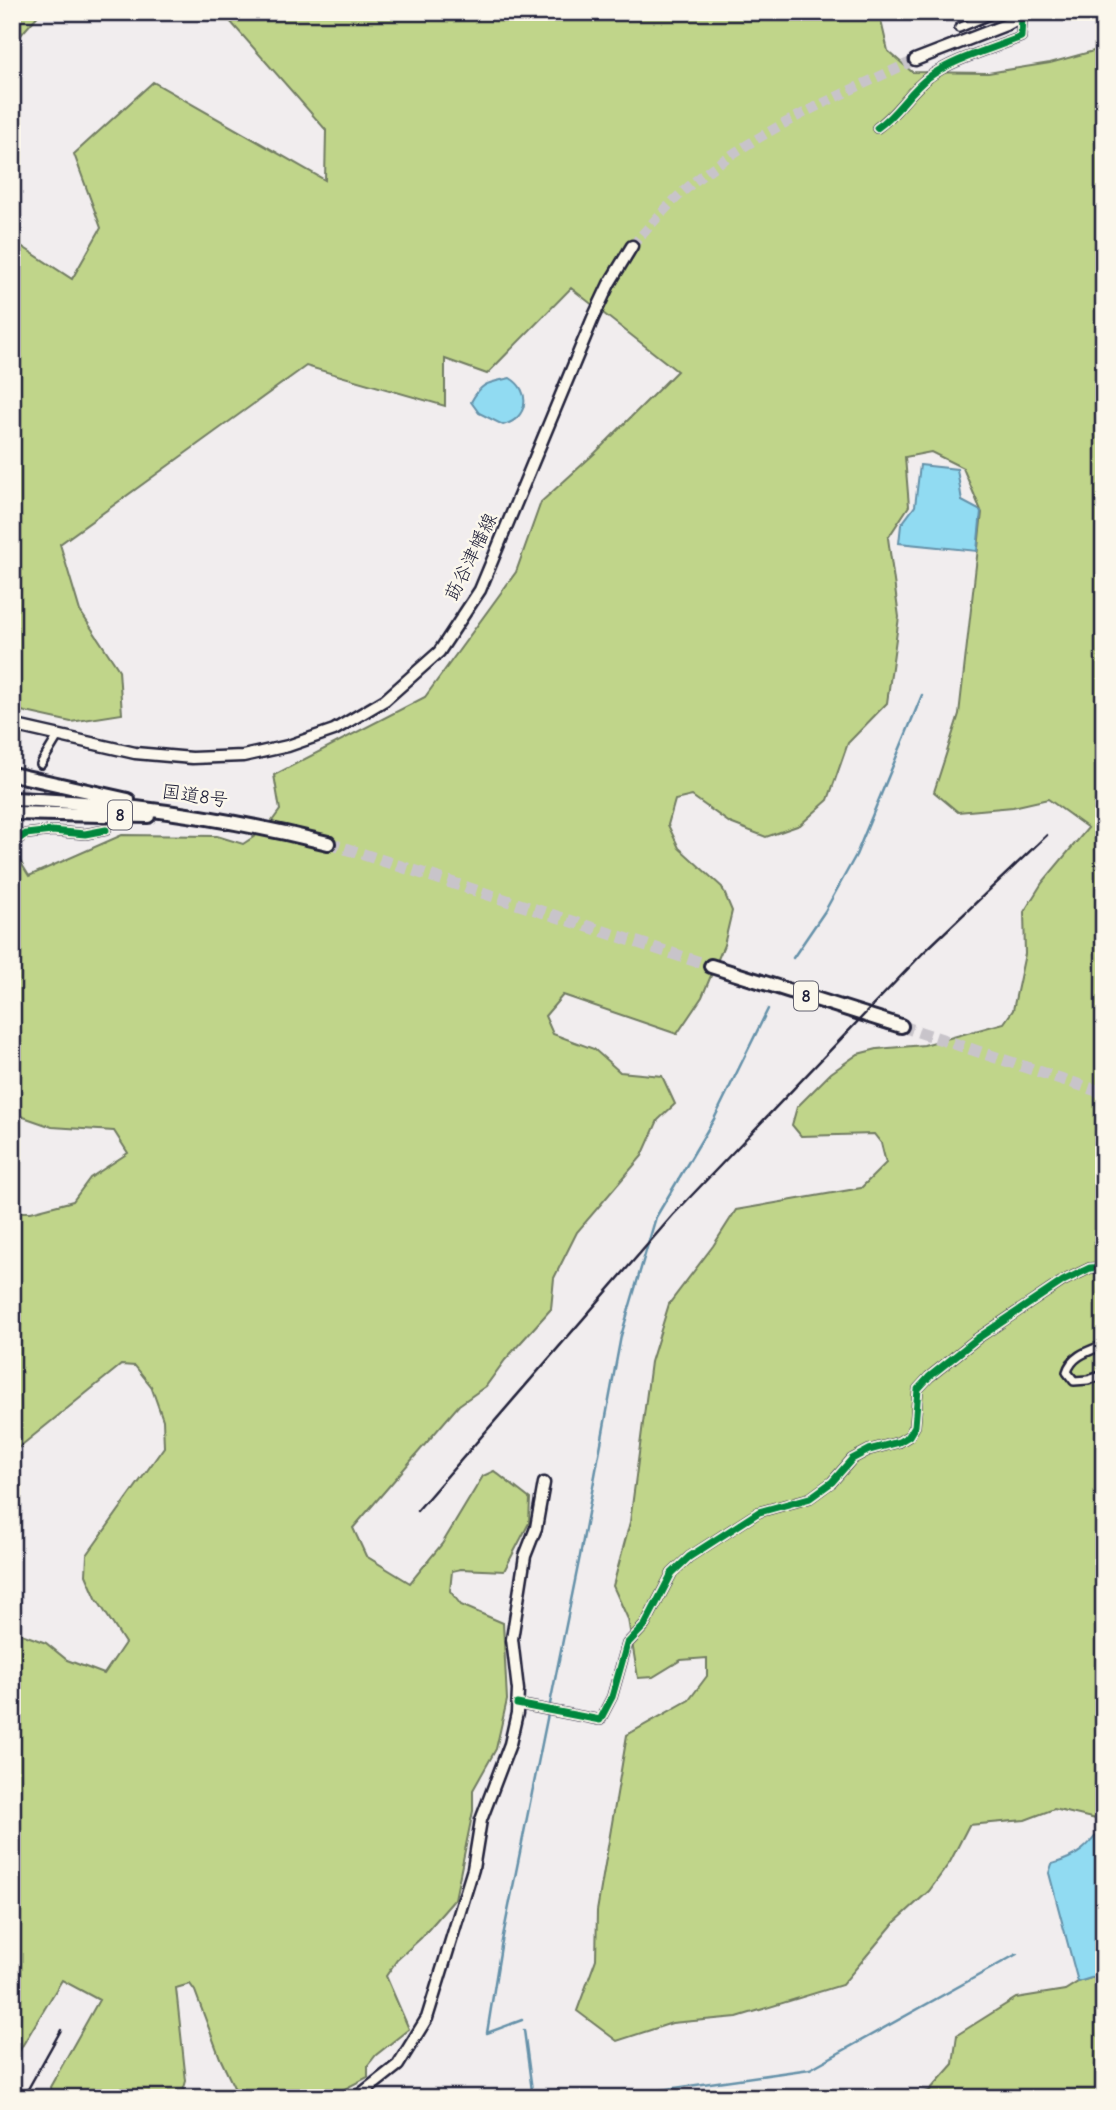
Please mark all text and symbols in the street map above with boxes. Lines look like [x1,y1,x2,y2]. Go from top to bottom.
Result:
street label: 莇谷津幡線 [440,509,502,605]
street label: 国道8号 [160,780,230,812]
road number: 8 [108,800,132,830]
road number: 8 [794,981,818,1010]

